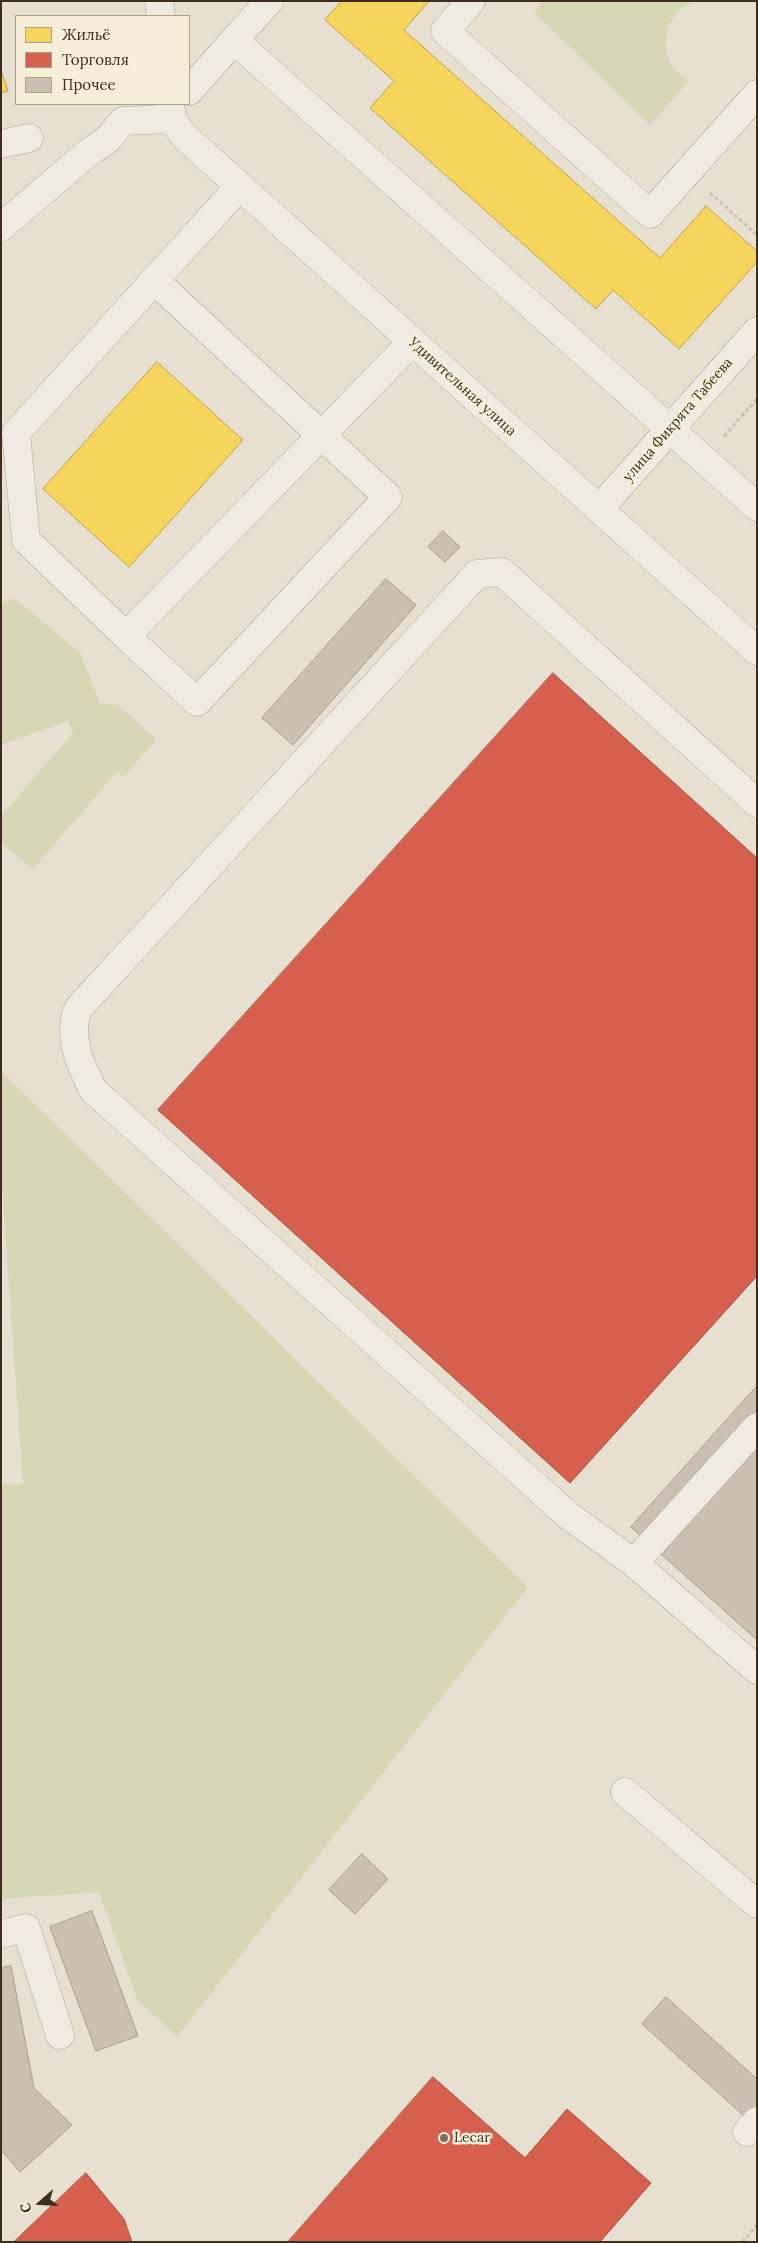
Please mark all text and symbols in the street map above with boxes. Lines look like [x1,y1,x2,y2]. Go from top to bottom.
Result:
legend [15,15,190,105]
text: Жильё [62,25,110,44]
text: Торговля [62,50,129,69]
text: Прочее [62,75,116,94]
street label: Удивительная улица [405,334,519,440]
street label: улица Фикрята Табеева [620,355,736,485]
place label: Lecar [454,2130,490,2146]
marker: Lecar [438,2132,450,2144]
north arrow [15,2178,65,2228]
text: С [16,2200,36,2215]

